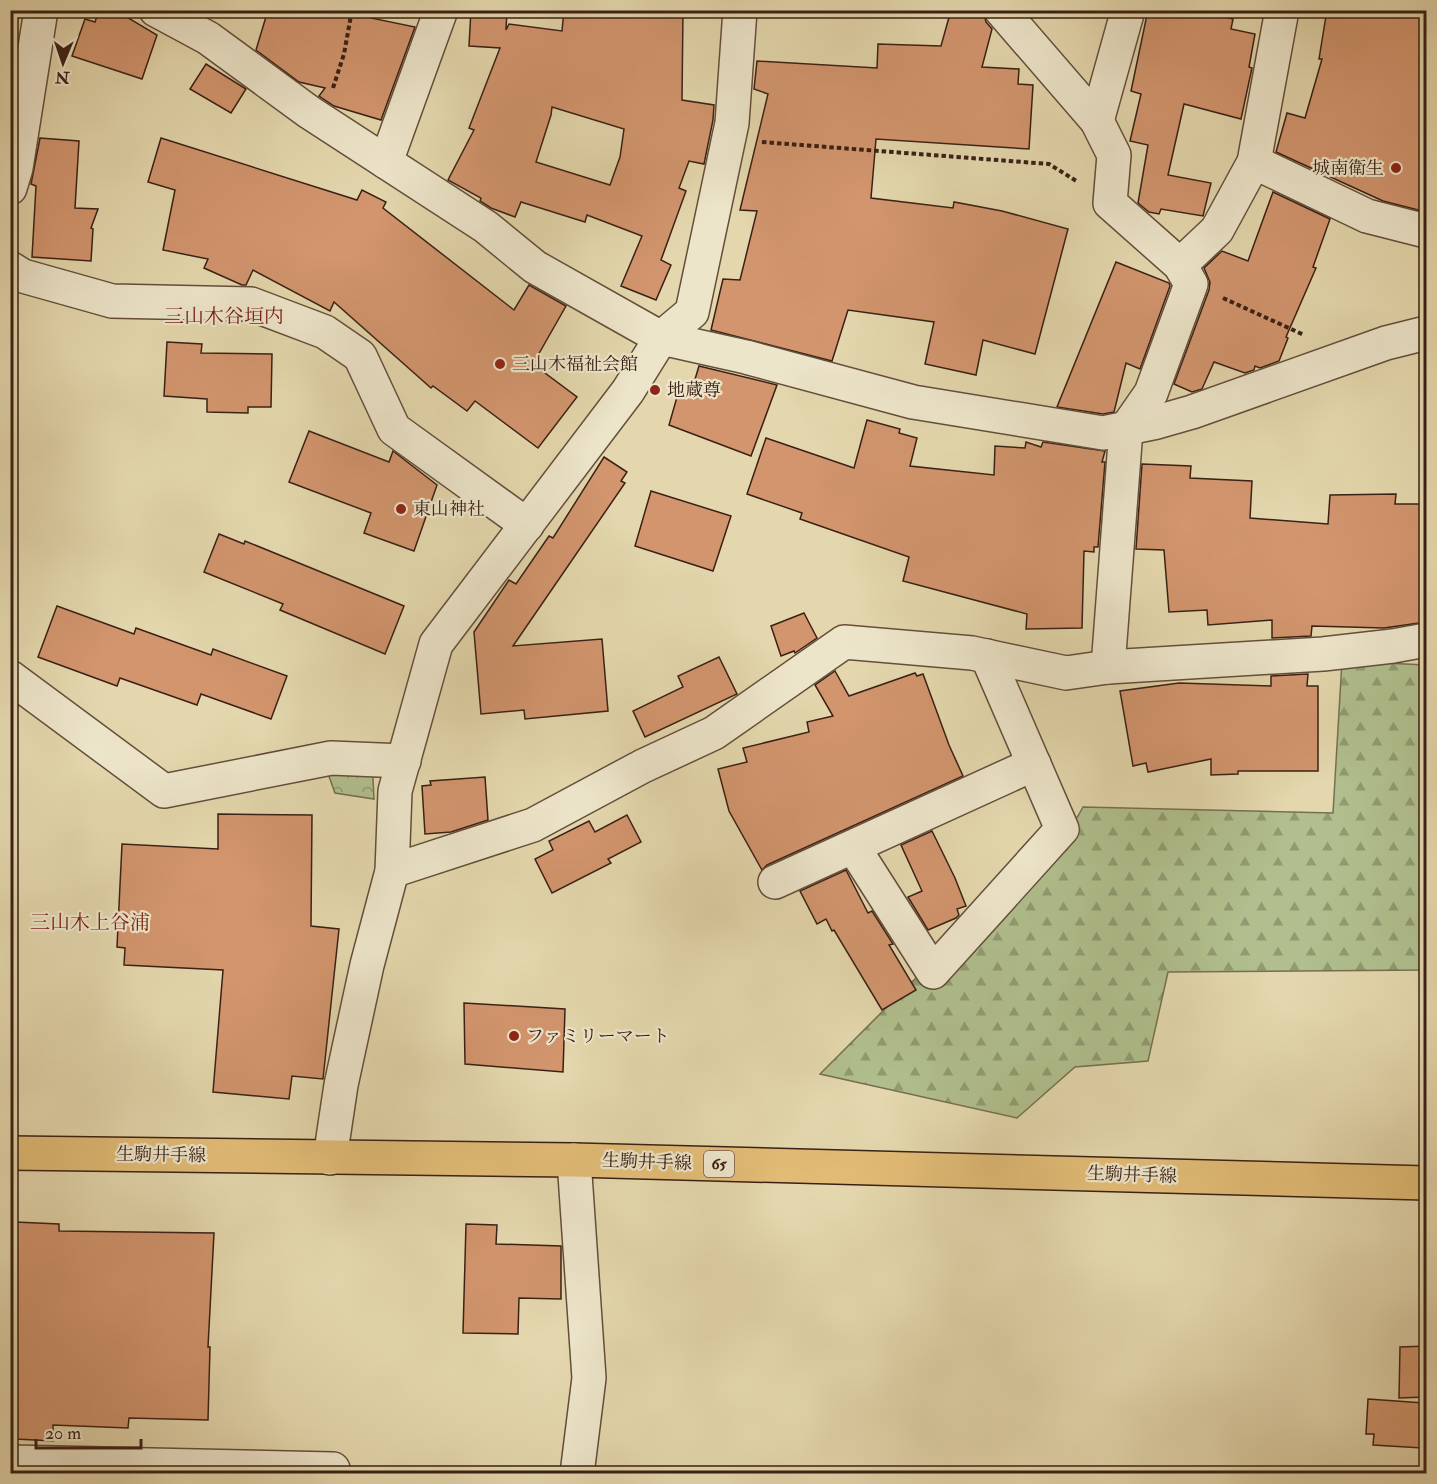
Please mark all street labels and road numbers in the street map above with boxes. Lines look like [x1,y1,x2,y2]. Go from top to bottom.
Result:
street label: 生駒井手線 [116,1143,206,1167]
street label: 生駒井手線 [602,1149,692,1175]
road number: 65 [704,1151,734,1177]
street label: 生駒井手線 [1087,1162,1177,1188]

